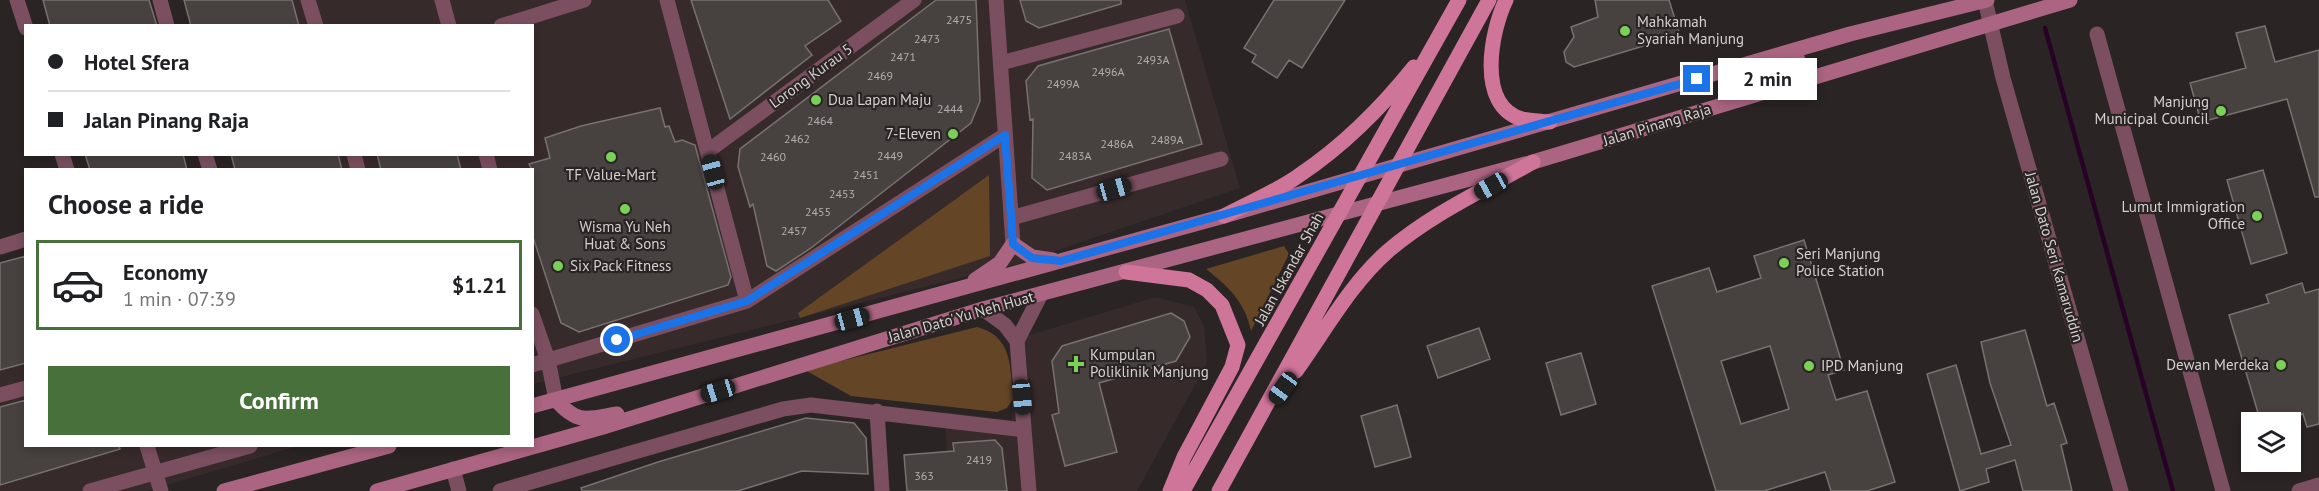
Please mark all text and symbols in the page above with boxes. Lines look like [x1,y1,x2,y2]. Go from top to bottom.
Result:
house number: 2475 [946,12,972,27]
place label: Mahkamah Syariah Manjung [1637,12,1744,48]
marker: Mahkamah Syariah Manjung [1618,24,1632,38]
house number: 2473 [914,31,940,46]
street label: Lorong Kurau 5 [766,39,856,112]
text: Hotel Sfera [84,48,189,76]
house number: 2471 [890,49,916,64]
house number: 2493A [1136,52,1170,67]
callout: 2 min [1718,58,1817,100]
house number: 2496A [1091,64,1125,79]
route end [1683,65,1710,92]
text: 2 min [1743,66,1792,92]
house number: 2469 [867,68,893,83]
house number: 2499A [1046,76,1080,91]
place label: Dua Lapan Maju [828,90,931,109]
place label: Manjung Municipal Council [2095,92,2210,128]
marker: Dua Lapan Maju [809,93,823,107]
street label: Jalan Pinang Raja [1600,99,1713,150]
house number: 2444 [937,101,964,116]
marker: Manjung Municipal Council [2214,104,2228,118]
text: Jalan Pinang Raja [84,106,249,134]
house number: 2464 [807,113,834,128]
place label: 7-Eleven [886,124,941,143]
marker: 7-Eleven [946,127,960,141]
house number: 2462 [784,131,810,146]
house number: 2489A [1150,132,1184,147]
house number: 2486A [1100,136,1134,151]
house number: 2449 [877,148,903,163]
house number: 2483A [1058,148,1092,163]
house number: 2460 [760,149,787,164]
marker: TF Value-Mart [604,150,618,164]
car [700,152,726,192]
place label: TF Value-Mart [566,165,656,184]
house number: 2451 [853,167,879,182]
car [1471,169,1511,203]
street label: Jalan Dato Seri Kamaruddin [2021,169,2088,344]
car [1094,175,1134,203]
house number: 2453 [829,186,855,201]
text: Choose a ride [48,187,204,221]
place label: Lumut Immigration Office [2121,197,2245,233]
marker: Wisma Yu Neh Huat & Sons [618,202,632,216]
house number: 2455 [805,204,831,219]
street label: Jalan Iskandar Shah [1249,209,1327,329]
marker: Lumut Immigration Office [2250,209,2264,223]
place label: Wisma Yu Neh Huat & Sons [579,217,671,253]
house number: 2457 [781,223,807,238]
place label: Seri Manjung Police Station [1796,244,1884,280]
place label: Six Pack Fitness [570,256,671,275]
marker: Seri Manjung Police Station [1777,256,1791,270]
icon: car [51,258,105,312]
text: Economy [123,258,207,286]
marker: Six Pack Fitness [551,259,565,273]
text: $1.21 [452,271,507,299]
text: 1 min · 07:39 [123,286,236,312]
street label: Jalan Dato' Yu Neh Huat [885,287,1036,347]
car [832,306,872,332]
route start [603,326,630,353]
place label: Kumpulan Poliklinik Manjung [1090,345,1209,381]
marker: Kumpulan Poliklinik Manjung [1067,355,1085,373]
place label: Dewan Merdeka [2166,355,2269,374]
place label: IPD Manjung [1821,356,1903,375]
marker: Dewan Merdeka [2274,358,2288,372]
marker: IPD Manjung [1802,359,1816,373]
button: Confirm [48,366,510,435]
car [1265,368,1301,408]
car [698,377,738,405]
car [1011,378,1033,416]
map controls [2241,412,2301,472]
button: layers [2241,412,2301,472]
house number: 2419 [966,452,992,467]
house number: 363 [914,468,934,483]

